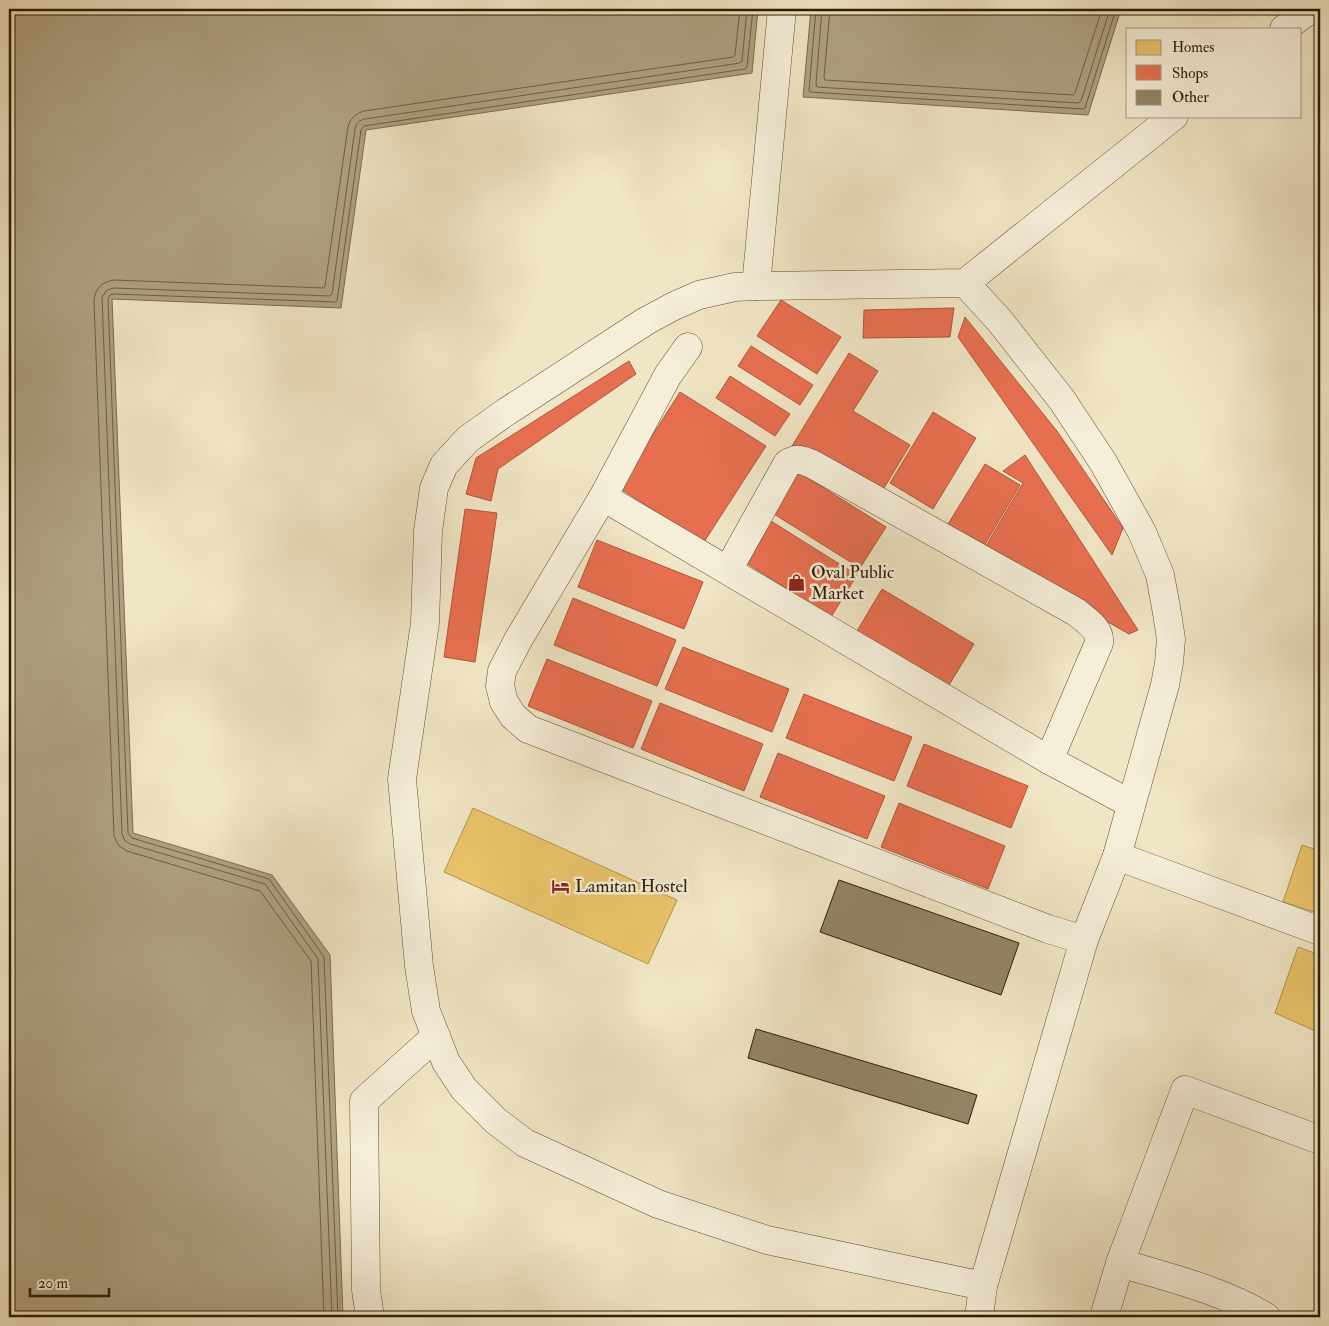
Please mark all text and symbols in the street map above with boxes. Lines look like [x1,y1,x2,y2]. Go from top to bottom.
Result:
legend [1126,28,1302,118]
text: Homes [1172,38,1214,57]
text: Shops [1172,64,1208,84]
text: Other [1172,88,1209,107]
place label: Oval Public Market [811,561,894,605]
shop icon: Oval Public Market [787,572,807,592]
place label: Lamitan Hostel [575,875,688,898]
hotel icon: Lamitan Hostel [551,876,571,896]
scale bar [30,1266,109,1298]
text: 20 m [38,1274,68,1293]

